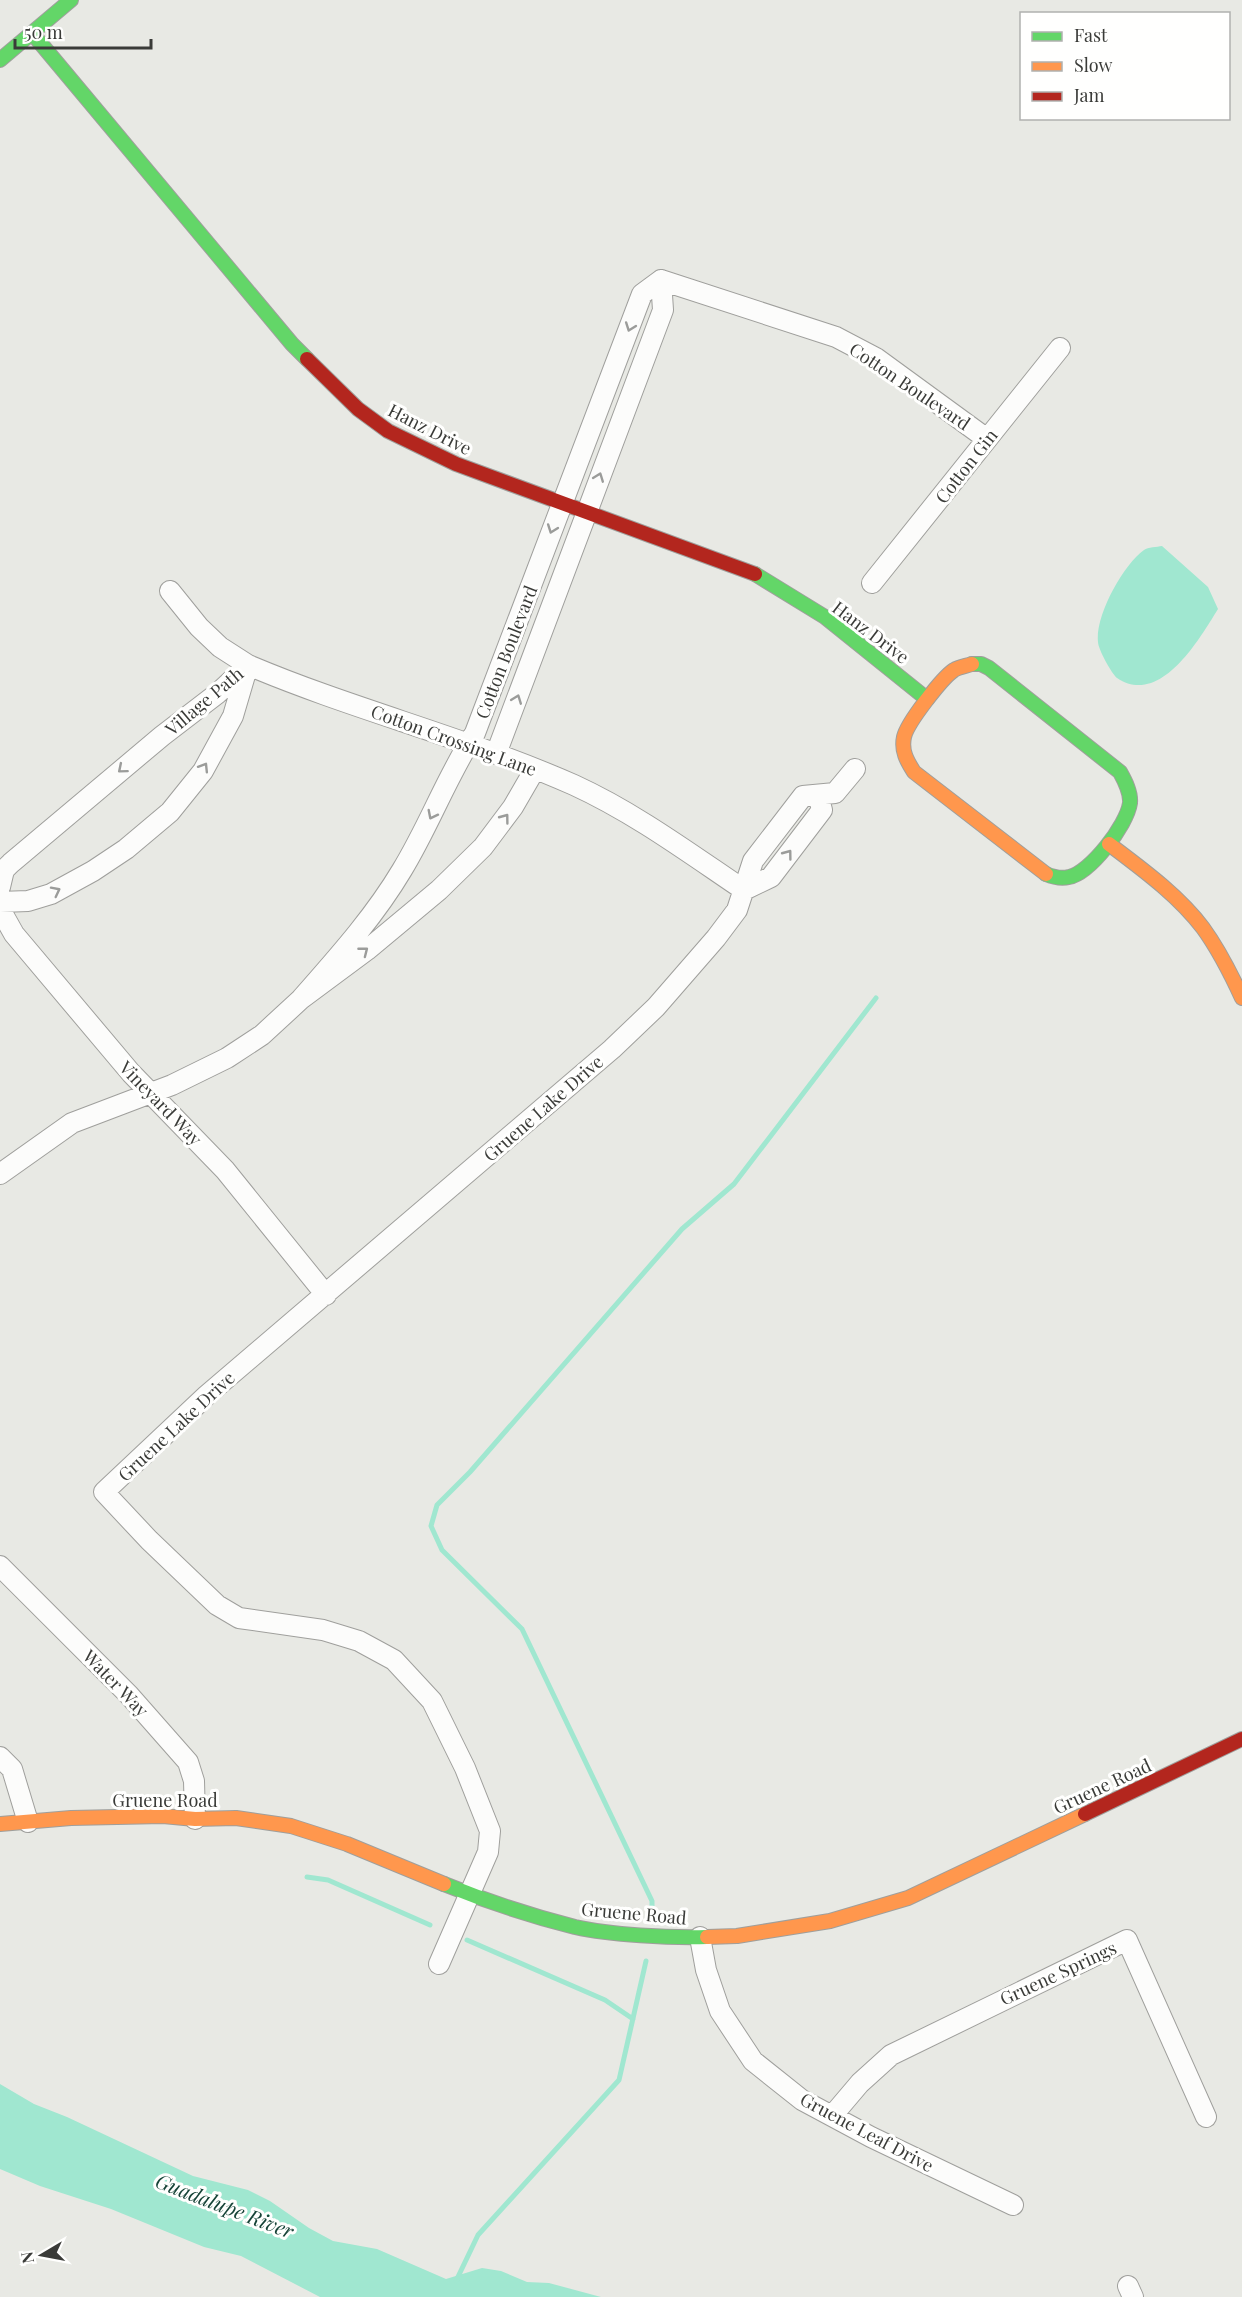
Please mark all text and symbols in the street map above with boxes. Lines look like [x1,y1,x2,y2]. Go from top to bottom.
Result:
scale bar [15,12,152,50]
legend [1020,12,1230,120]
text: 50 m [24,20,63,44]
text: Fast [1074,23,1108,47]
text: Slow [1074,53,1112,77]
text: Jam [1073,83,1104,107]
one-way arrow [624,321,637,332]
street label: Cotton Boulevard [845,337,975,436]
street label: Hanz Drive [384,398,476,460]
street label: Cotton Gin [929,424,1003,508]
one-way arrow [592,472,604,483]
one-way arrow [547,523,560,533]
street label: Cotton Boulevard [470,582,543,722]
street label: Hanz Drive [828,595,914,669]
street label: Village Path [159,661,248,741]
one-way arrow [510,694,522,705]
street label: Cotton Crossing Lane [368,699,540,781]
one-way arrow [118,762,129,773]
one-way arrow [197,763,208,774]
one-way arrow [428,809,440,820]
one-way arrow [498,813,509,824]
one-way arrow [781,849,792,860]
one-way arrow [50,887,61,898]
one-way arrow [358,948,369,959]
street label: Gruene Lake Drive [478,1049,608,1167]
street label: Vineyard Way [114,1055,208,1151]
street label: Gruene Lake Drive [113,1366,239,1486]
street label: Water Way [77,1643,154,1722]
street label: Gruene Road [1049,1753,1155,1819]
street label: Gruene Road [112,1788,218,1812]
street label: Gruene Road [580,1896,688,1930]
street label: Gruene Springs [996,1935,1120,2011]
street label: Gruene Leaf Drive [796,2087,938,2177]
water label: Guadalupe River [152,2166,299,2244]
north arrow [12,2225,72,2285]
text: N [15,2250,38,2265]

